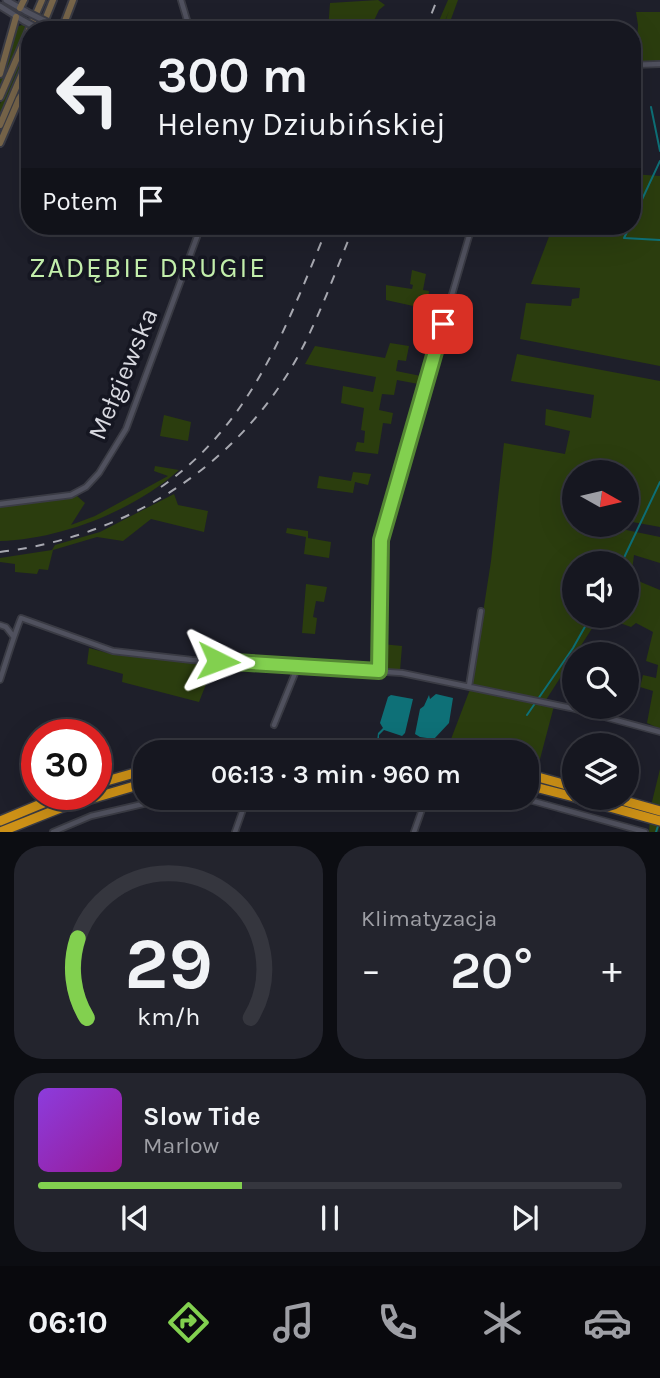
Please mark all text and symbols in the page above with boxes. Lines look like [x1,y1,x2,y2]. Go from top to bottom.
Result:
text: 300 m [157,47,308,104]
icon: left [42,49,133,140]
text: Heleny Dziubińskiej [157,106,446,143]
icon: arrive [132,182,170,220]
text: Potem [42,186,118,217]
district label: ZADĘBIE DRUGIE [29,251,267,284]
pin [413,294,473,354]
street label: Mełgiewska [81,304,165,444]
icon: arrive [424,305,462,343]
north arrow [562,460,639,537]
map controls [562,460,639,810]
button: sound [562,551,639,628]
position arrow [181,624,255,698]
button: search [562,642,639,719]
speed limit sign: 30 [21,719,112,810]
button: layers [562,733,639,810]
text: 06:13 · 3 min · 960 m [211,759,461,790]
text: Klimatyzacja [361,905,497,932]
text: 29 [124,922,213,1007]
text: 20° [450,940,533,1001]
text: − [361,948,381,993]
text: + [602,948,622,993]
text: km/h [137,1002,200,1031]
text: Slow Tide [143,1101,261,1132]
text: Marlow [143,1132,219,1159]
icon: previous [116,1199,154,1237]
icon: pause [311,1199,349,1237]
icon: next [506,1199,544,1237]
icon: directions [164,1298,213,1347]
icon: music [269,1298,318,1347]
icon: phone [373,1298,422,1347]
icon: climate [478,1298,527,1347]
icon: car [583,1298,632,1347]
text: 06:10 [28,1304,108,1341]

